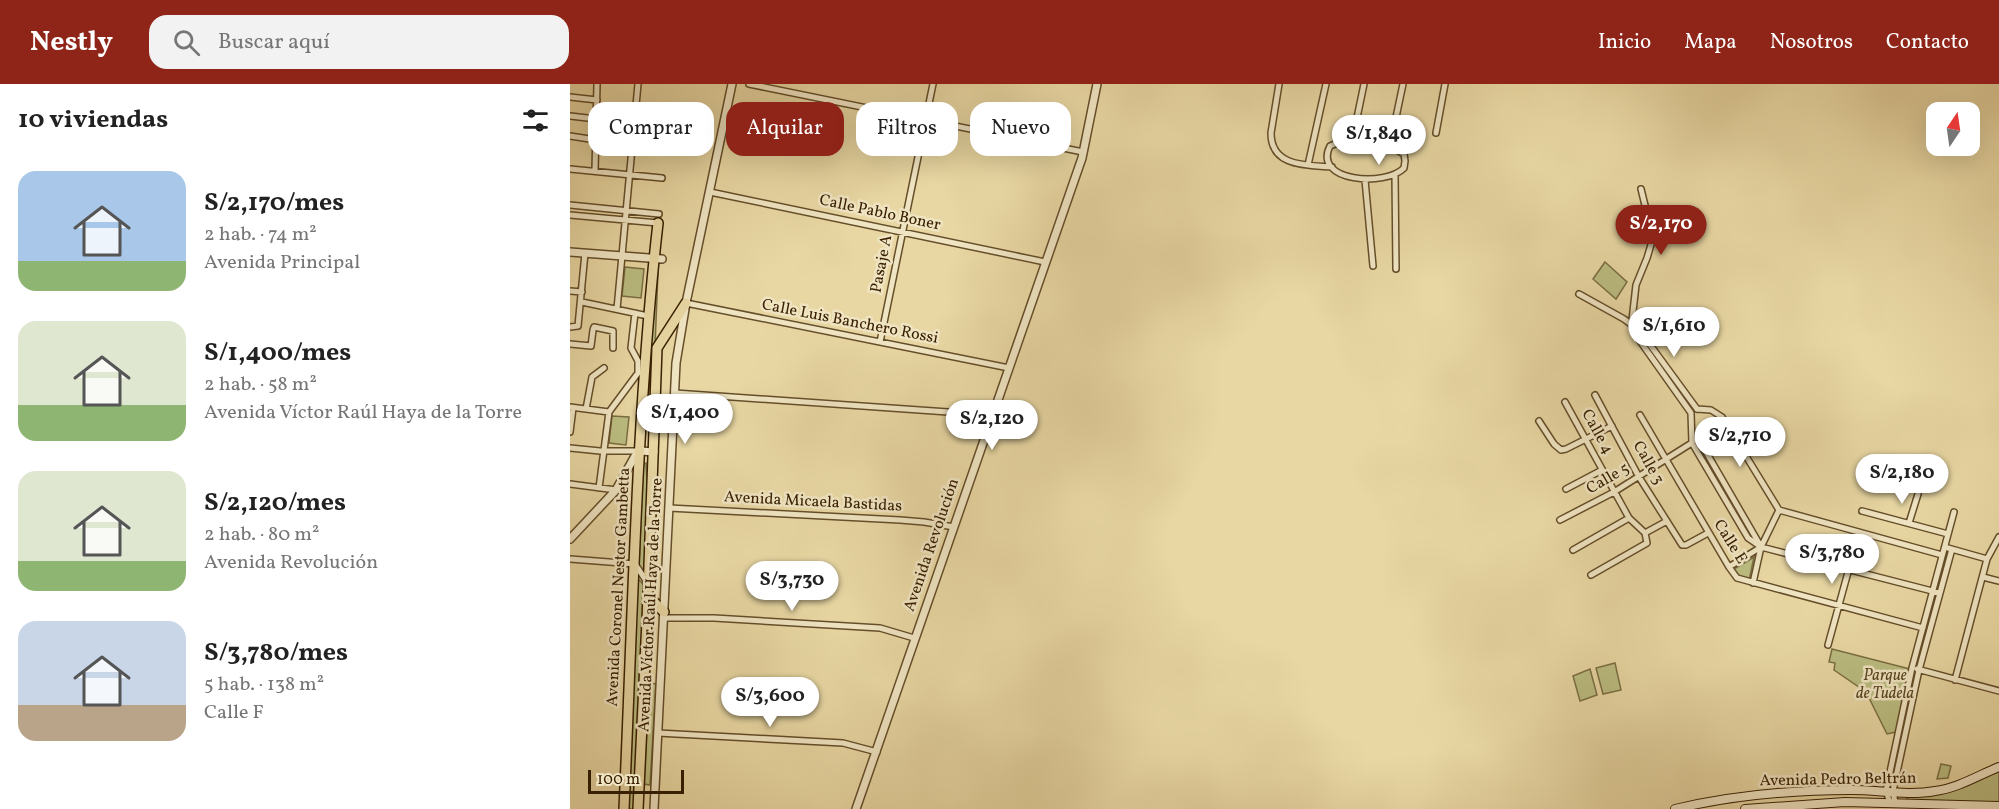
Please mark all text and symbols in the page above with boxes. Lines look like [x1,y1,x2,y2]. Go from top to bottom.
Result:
search box [149,15,569,69]
text: Nestly [30,23,113,62]
icon: search [170,26,203,59]
text: Buscar aquí [218,27,330,58]
text: Inicio [1598,28,1651,57]
text: Mapa [1684,28,1737,57]
text: Nosotros [1770,28,1853,57]
text: Contacto [1886,28,1969,57]
text: 10 viviendas [18,102,168,138]
chip: Comprar [588,102,714,156]
chip: Alquilar [726,102,844,156]
chip: Filtros [856,102,958,156]
chip: Nuevo [970,102,1071,156]
north arrow [1926,102,1980,156]
map controls [1926,102,1980,156]
icon: filters [519,104,552,137]
pin: S/1,840 [1324,115,1434,166]
text: S/1,840 [1346,120,1412,148]
text: S/2,170/mes [204,185,344,221]
street label: Calle Pablo Boner [817,189,943,237]
icon: home [66,195,138,267]
pin: S/2,170 [1606,205,1716,256]
text: S/2,170 [1630,210,1692,238]
text: 2 hab. · 74 m² [204,221,317,249]
street label: Pasaje A [866,233,898,295]
text: Avenida Principal [204,249,360,277]
street label: Calle Luis Banchero Rossi [760,294,940,350]
pin: S/1,610 [1619,307,1729,358]
text: S/1,610 [1642,312,1706,340]
text: S/1,400/mes [204,335,351,371]
icon: home [66,345,138,417]
text: 2 hab. · 58 m² [204,371,317,399]
pin: S/1,400 [630,394,740,445]
text: Avenida Víctor Raúl Haya de la Torre [204,399,522,427]
text: S/1,400 [651,399,719,427]
pin: S/2,120 [937,400,1047,451]
text: S/2,120 [960,405,1024,433]
street label: Calle 4 [1576,406,1618,458]
pin: S/2,710 [1685,417,1795,468]
text: S/2,710 [1708,422,1772,450]
street label: Calle 3 [1627,437,1669,489]
pin: S/2,180 [1847,454,1957,505]
street label: Calle 5 [1582,458,1634,500]
text: S/2,180 [1870,459,1934,487]
street label: Avenida Coronel Nestor Gambetta [602,467,636,707]
street label: Avenida Revolución [899,476,965,614]
street label: Avenida Víctor Raúl Haya de la Torre [633,477,669,733]
text: S/2,120/mes [204,485,346,521]
street label: Avenida Micaela Bastidas [723,486,903,518]
icon: home [66,495,138,567]
street label: Calle E [1708,516,1752,568]
text: 2 hab. · 80 m² [204,521,319,549]
pin: S/3,780 [1777,534,1887,585]
text: S/3,780 [1799,539,1865,567]
text: Avenida Revolución [204,549,378,577]
pin: S/3,730 [737,561,847,612]
text: S/3,730 [760,566,824,594]
text: S/3,780/mes [204,635,348,671]
icon: home [66,645,138,717]
park label: Parque de Tudela [1856,665,1914,705]
text: 5 hab. · 138 m² [204,671,324,699]
pin: S/3,600 [715,677,825,728]
text: S/3,600 [735,682,805,710]
text: Calle F [204,699,264,727]
scale bar [588,767,684,794]
street label: Avenida Pedro Beltrán [1759,768,1917,792]
text: 100 m [597,769,640,791]

